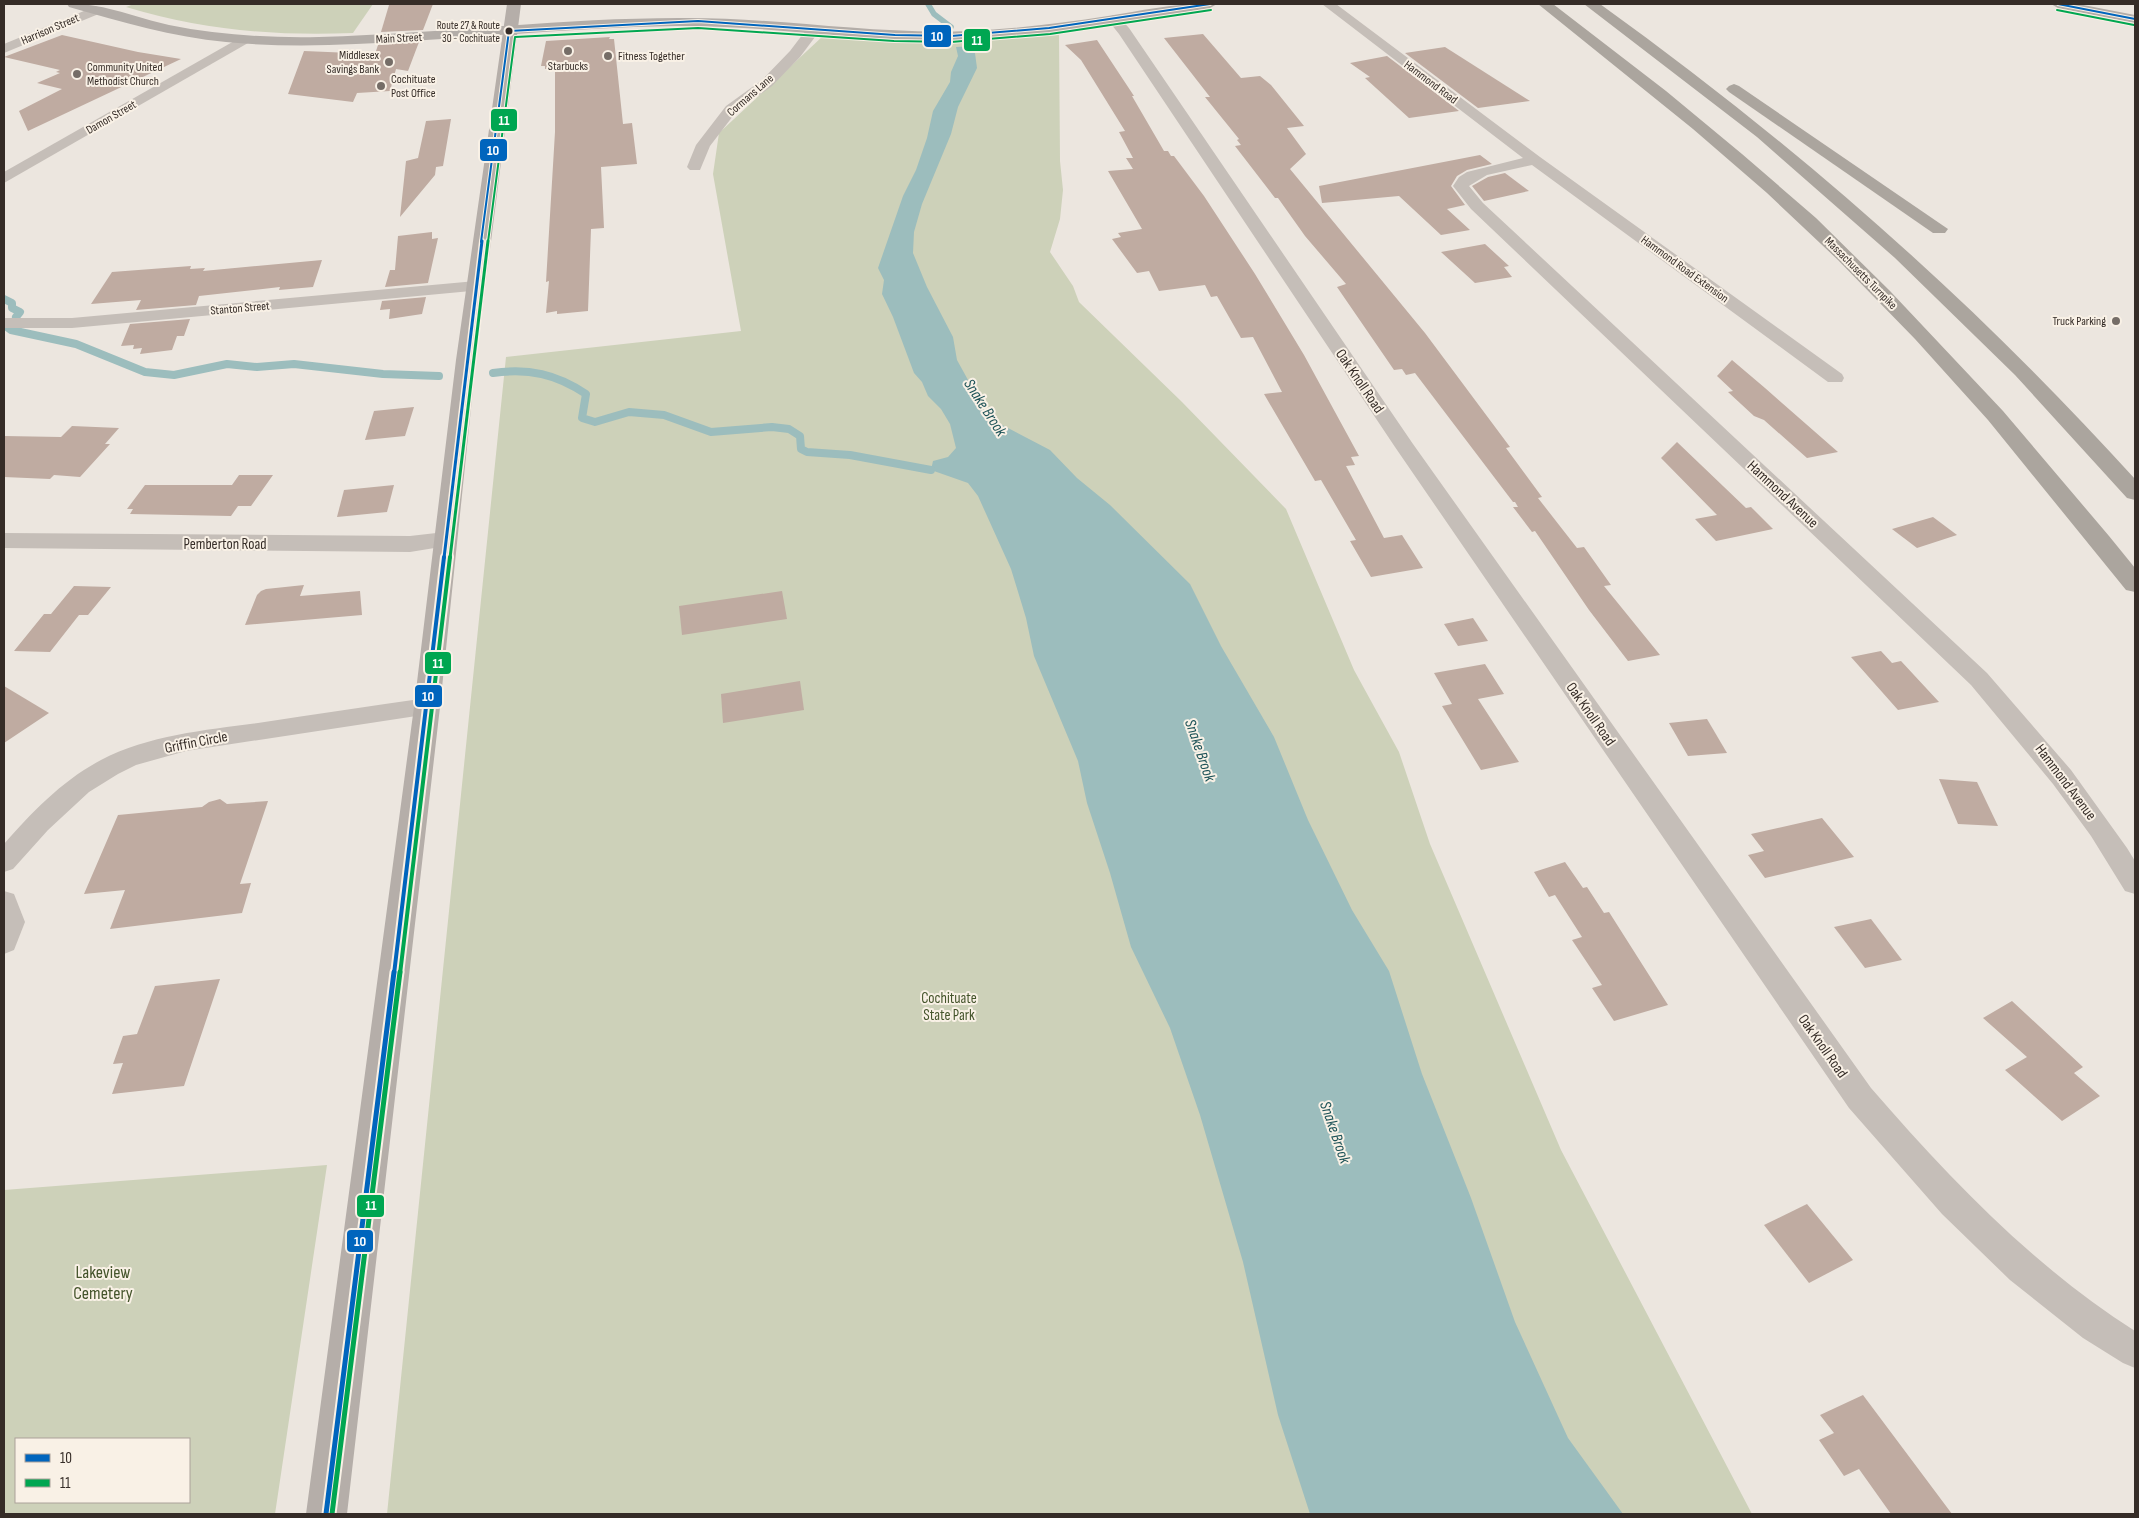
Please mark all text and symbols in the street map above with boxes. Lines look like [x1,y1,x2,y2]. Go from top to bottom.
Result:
street label: Harrison Street [19,10,82,48]
place label: Route 27 & Route 30 - Cochituate [437,19,500,45]
line badge: 10 [923,24,952,48]
marker: Route 27 & Route 30 - Cochituate [504,26,514,36]
text: 10 [931,28,943,45]
line badge: 11 [963,28,991,52]
street label: Main Street [375,30,423,47]
text: 11 [972,32,983,49]
marker: Starbucks [562,45,574,57]
place label: Middlesex Savings Bank [327,48,379,77]
place label: Fitness Together [618,49,685,64]
marker: Fitness Together [602,50,614,62]
marker: Middlesex Savings Bank [383,56,395,68]
street label: Hammond Road [1401,57,1460,107]
place label: Starbucks [548,59,588,74]
place label: Community United Methodist Church [87,60,162,89]
marker: Community United Methodist Church [71,68,83,80]
street label: Cormans Lane [724,71,777,120]
place label: Cochituate Post Office [391,72,436,101]
marker: Cochituate Post Office [375,80,387,92]
street label: Damon Street [83,97,139,138]
line badge: 11 [490,108,518,132]
text: 11 [499,112,510,129]
line badge: 10 [479,138,508,162]
text: 10 [487,142,499,159]
street label: Hammond Road Extension [1638,233,1731,306]
street label: Massachusetts Turnpike [1821,234,1900,313]
street label: Stanton Street [210,298,271,319]
place label: Truck Parking [2053,314,2106,329]
marker: Truck Parking [2110,315,2122,327]
street label: Oak Knoll Road [1331,346,1388,417]
water label: Snake Brook [959,376,1011,441]
street label: Hammond Avenue [1743,457,1822,532]
street label: Pemberton Road [183,535,267,554]
line badge: 11 [424,651,452,675]
text: 11 [433,655,444,672]
street label: Oak Knoll Road [1562,679,1619,750]
line badge: 10 [414,684,443,708]
text: 10 [422,688,434,705]
water label: Snake Brook [1180,717,1219,785]
street label: Griffin Circle [163,727,229,758]
street label: Hammond Avenue [2031,740,2100,824]
park label: Cochituate State Park [921,989,977,1025]
street label: Oak Knoll Road [1794,1011,1851,1082]
water label: Snake Brook [1315,1099,1354,1167]
line badge: 11 [356,1194,385,1218]
text: 11 [366,1197,377,1214]
line badge: 10 [346,1229,374,1253]
text: 10 [354,1233,366,1250]
park label: Lakeview Cemetery [73,1262,133,1304]
legend [15,1438,190,1503]
text: 10 [60,1449,72,1468]
text: 11 [60,1474,71,1493]

